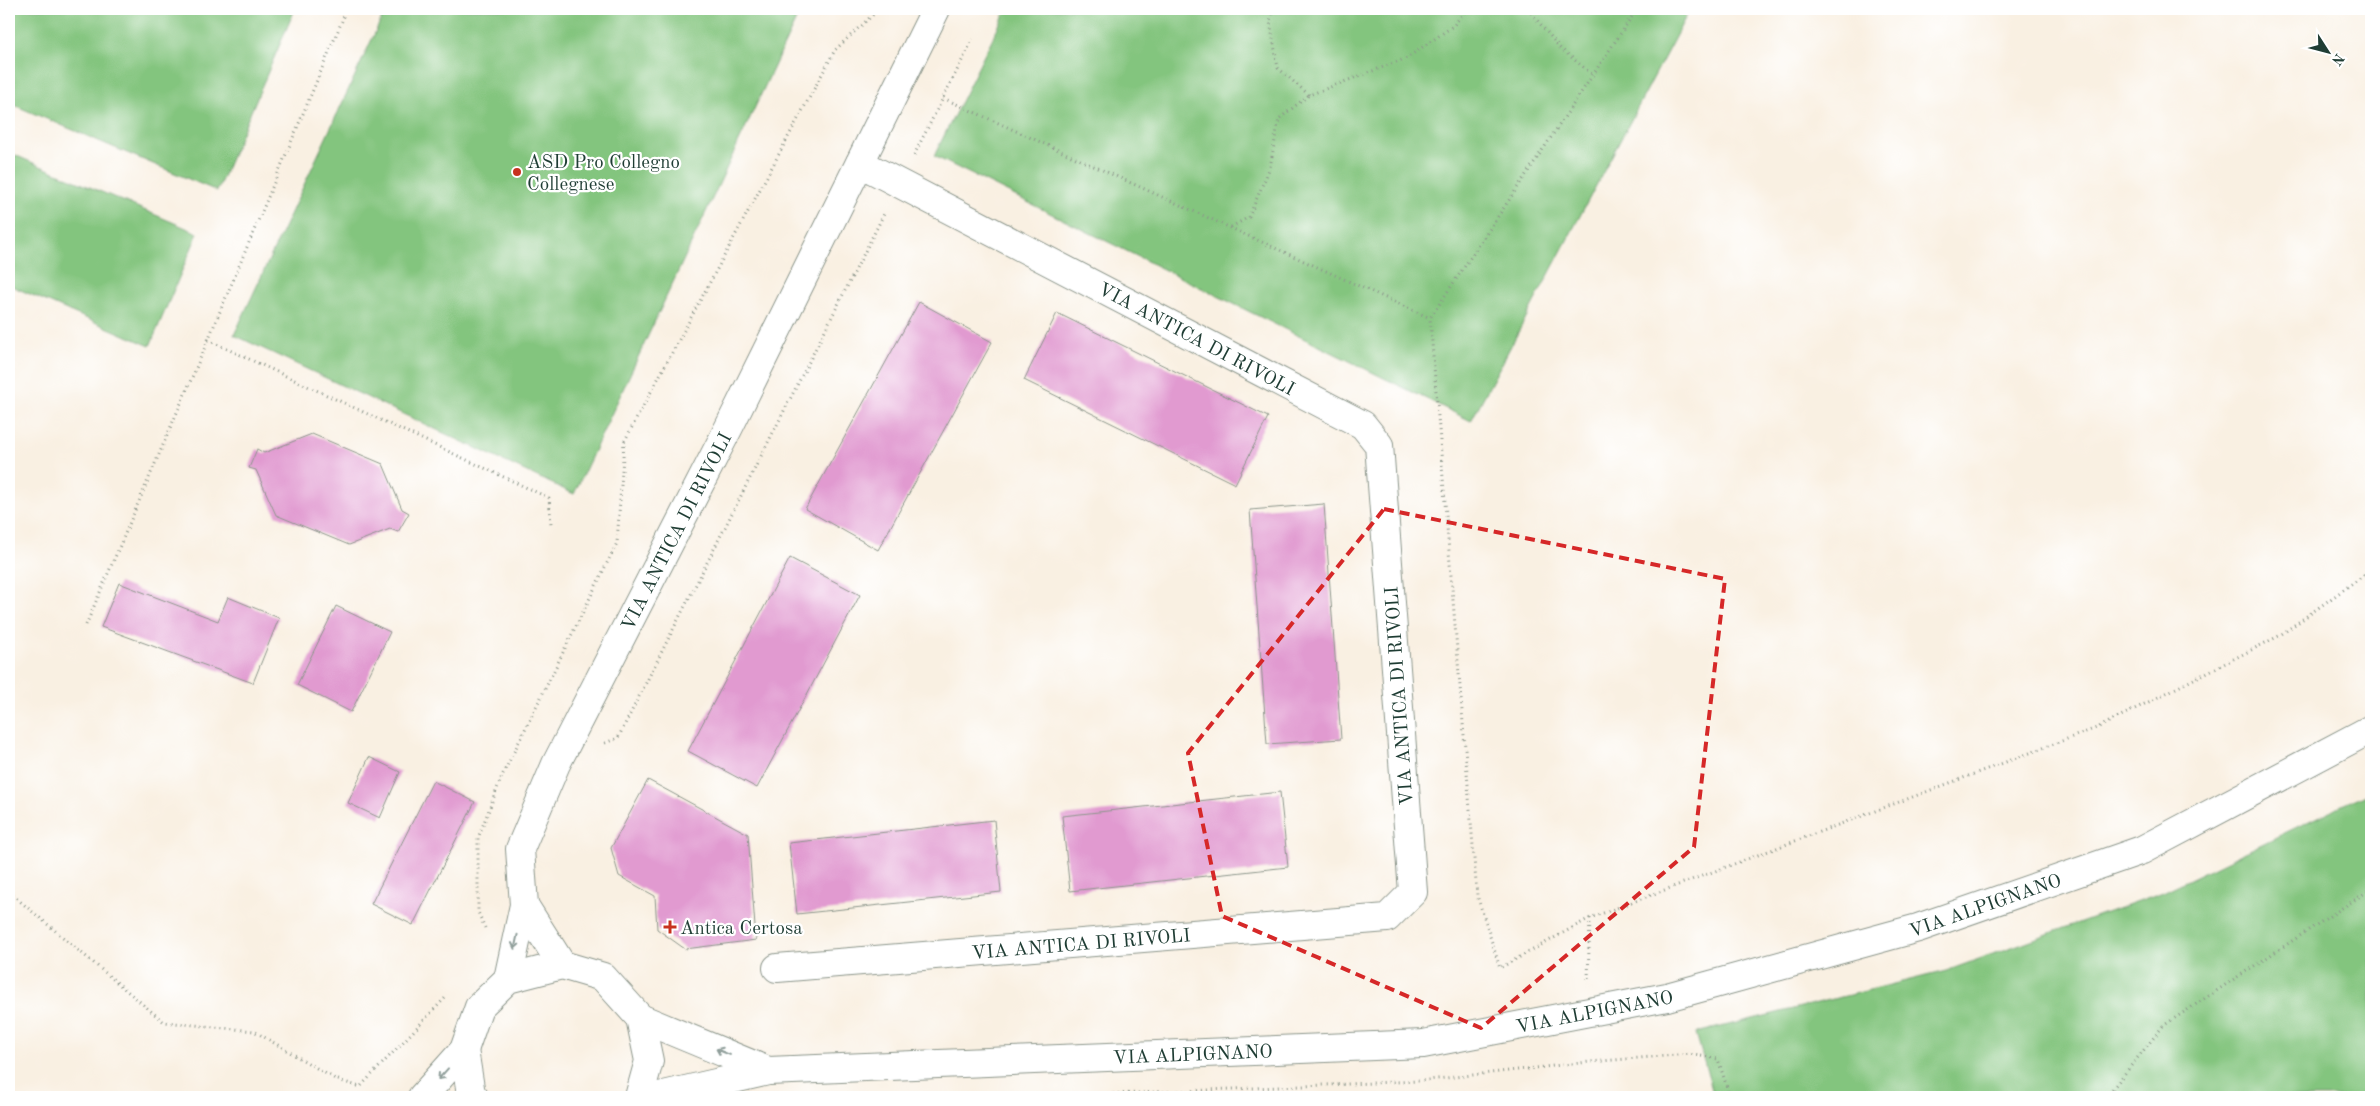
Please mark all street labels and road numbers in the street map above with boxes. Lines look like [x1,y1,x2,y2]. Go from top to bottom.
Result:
street label: VIA ANTICA DI RIVOLI [1094,280,1297,400]
street label: VIA ANTICA DI RIVOLI [619,430,736,634]
street label: VIA ANTICA DI RIVOLI [1383,586,1418,806]
street label: VIA ALPIGNANO [1907,872,2064,942]
street label: VIA ANTICA DI RIVOLI [971,927,1191,964]
street label: VIA ALPIGNANO [1514,989,1675,1038]
street label: VIA ALPIGNANO [1113,1043,1273,1069]

